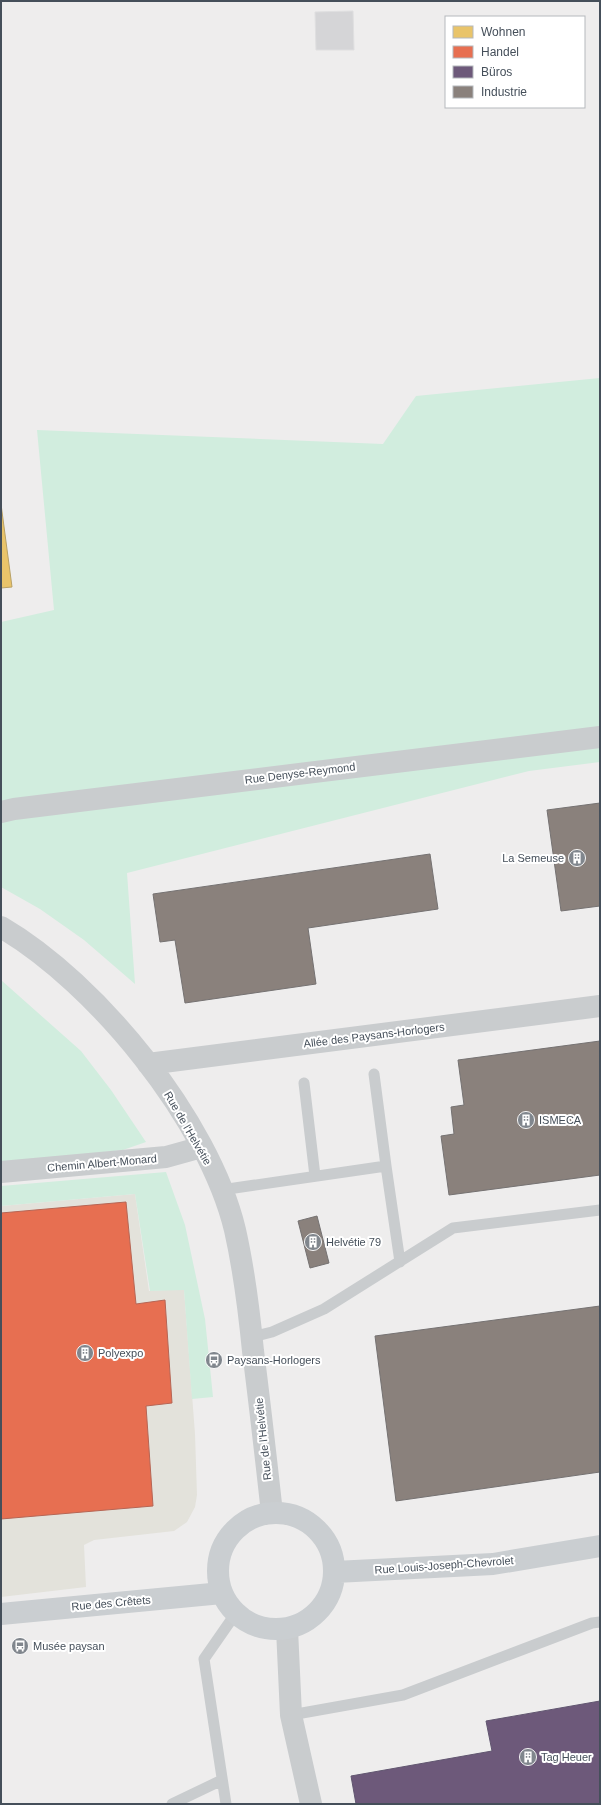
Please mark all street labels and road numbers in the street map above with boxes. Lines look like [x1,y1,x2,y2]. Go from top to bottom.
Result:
street label: Rue Denyse-Reymond [244,760,356,786]
street label: Allée des Paysans-Horlogers [303,1020,446,1050]
street label: Rue de l'Helvétie [162,1089,214,1167]
street label: Chemin Albert-Monard [47,1152,157,1174]
street label: Rue de l'Helvétie [253,1397,273,1481]
street label: Rue Louis-Joseph-Chevrolet [374,1554,514,1576]
street label: Rue des Crêtets [71,1594,152,1612]

